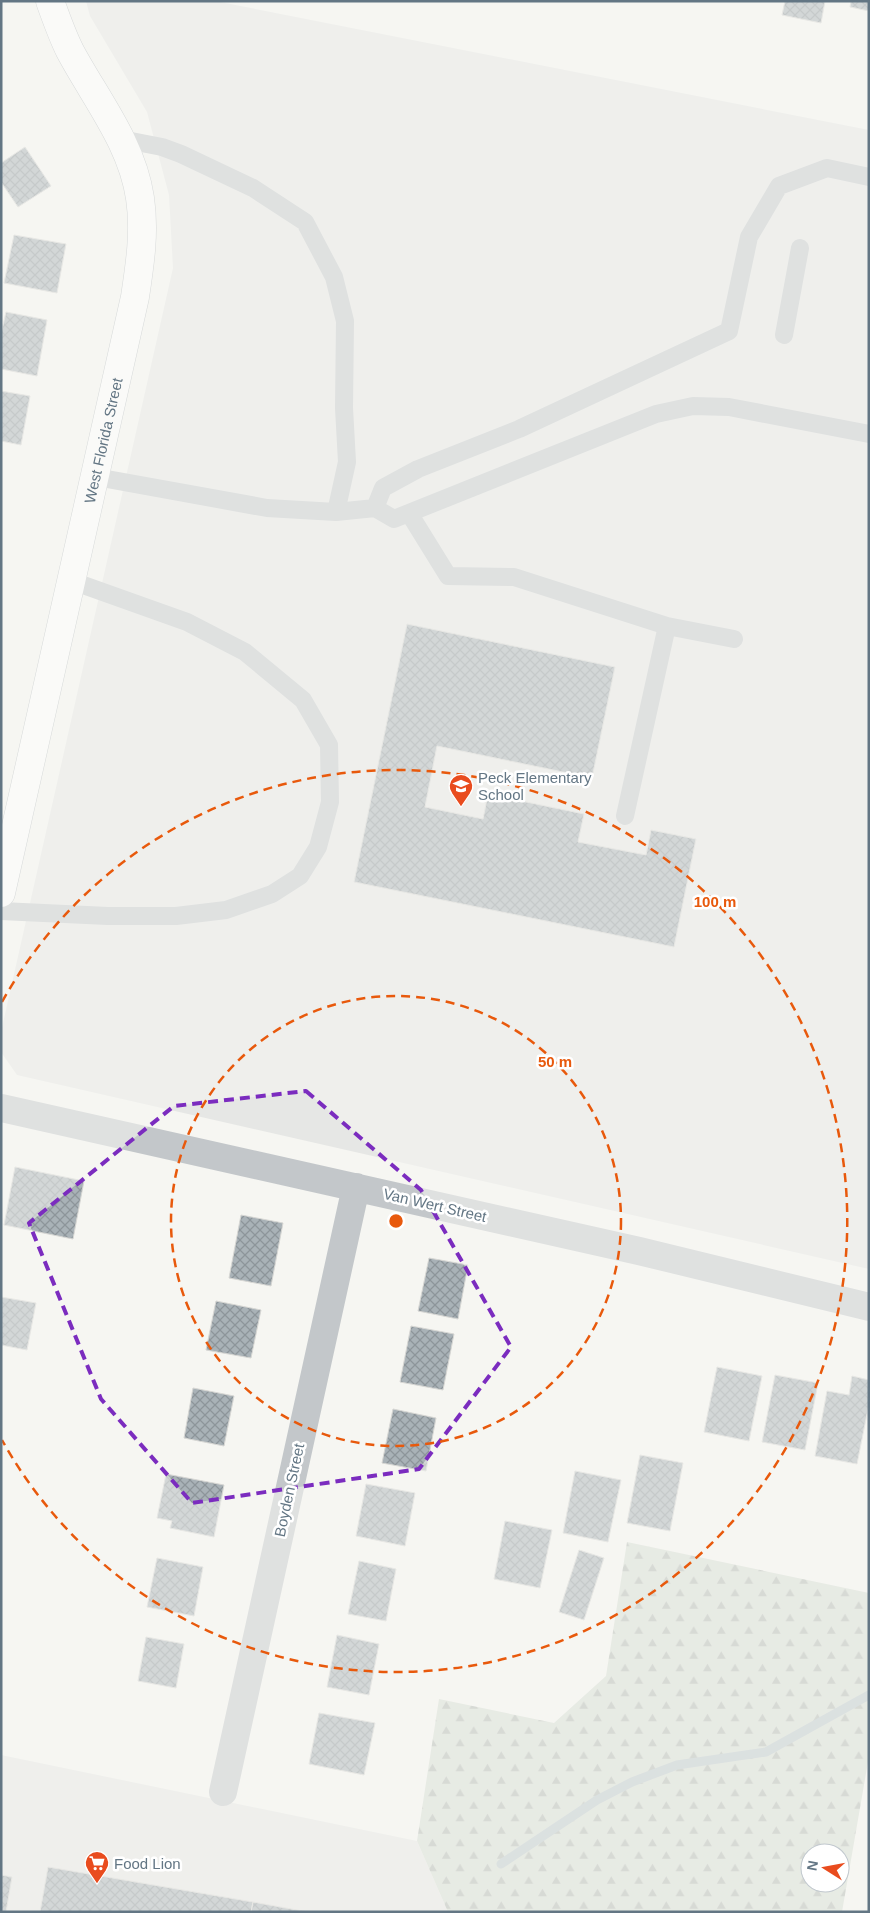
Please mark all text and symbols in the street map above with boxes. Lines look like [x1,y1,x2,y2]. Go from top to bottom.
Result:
street label: West Florida Street [80,375,125,505]
place label: Peck Elementary School [478,769,592,803]
school or university icon: Peck Elementary School [448,773,474,807]
text: 100 m [694,893,736,910]
text: 50 m [538,1053,572,1070]
street label: Van Wert Street [382,1185,489,1225]
centre of rings [387,1212,405,1230]
street label: Boyden Street [271,1441,307,1538]
north arrow [800,1843,850,1893]
supermarket icon: Food Lion [84,1850,110,1884]
place label: Food Lion [114,1855,181,1872]
text: N [803,1859,821,1872]

